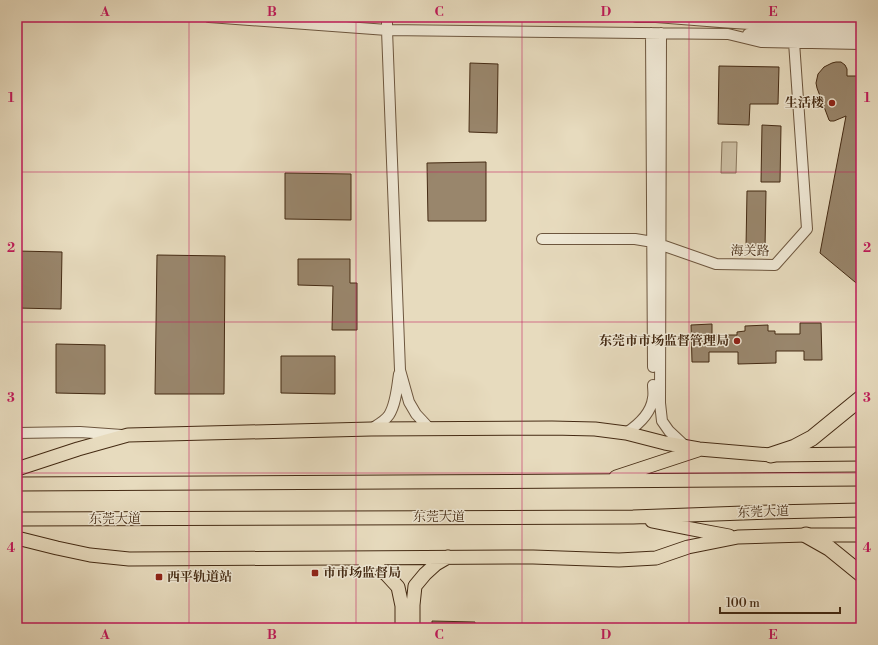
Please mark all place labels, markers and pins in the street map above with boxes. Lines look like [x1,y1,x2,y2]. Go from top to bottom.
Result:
place label: 生活楼 [785,95,824,111]
marker: 生活楼 [827,98,837,108]
place label: 东莞市市场监督管理局 [599,333,729,349]
marker: 东莞市市场监督管理局 [732,336,742,346]
place label: 市市场监督局 [323,565,401,581]
marker: 市市场监督局 [310,568,320,578]
place label: 西平轨道站 [167,569,232,585]
marker: 西平轨道站 [154,572,164,582]

